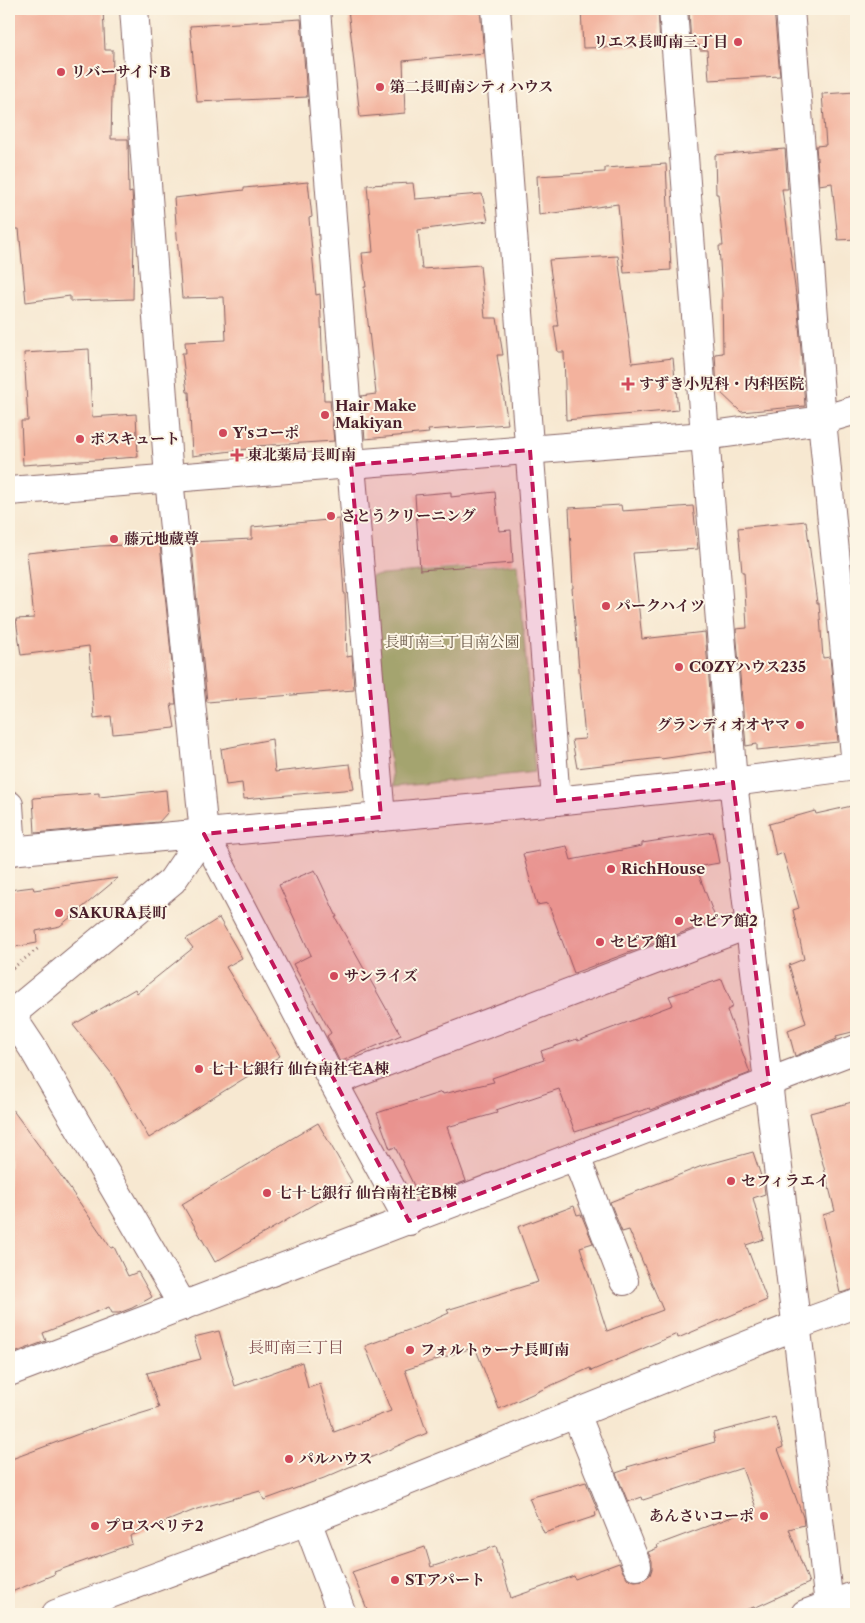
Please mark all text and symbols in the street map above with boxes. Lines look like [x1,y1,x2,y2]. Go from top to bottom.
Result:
place label: リエス長町南三丁目 [593,32,728,51]
marker: リエス長町南三丁目 [732,36,744,48]
place label: リバーサイドB [71,62,171,81]
marker: リバーサイドB [55,66,67,78]
place label: 第二長町南シティハウス [390,77,553,96]
marker: 第二長町南シティハウス [374,81,386,93]
place label: すずき小児科・内科医院 [639,374,804,393]
marker: すずき小児科・内科医院 [621,377,635,391]
place label: Hair Make Makiyan [335,396,417,432]
marker: Hair Make Makiyan [319,409,331,421]
place label: Y'sコーポ [232,423,299,442]
marker: Y'sコーポ [217,427,229,439]
place label: ボスキュート [90,429,180,448]
marker: ボスキュート [74,433,86,445]
place label: 東北薬局 長町南 [247,445,356,464]
marker: 東北薬局 長町南 [231,449,243,461]
place label: さとうクリーニング [341,506,476,525]
marker: さとうクリーニング [325,510,337,522]
place label: 藤元地蔵尊 [124,529,199,548]
marker: 藤元地蔵尊 [108,533,120,545]
place label: パークハイツ [616,596,705,615]
marker: パークハイツ [600,600,612,612]
park label: 長町南三丁目南公園 [384,632,520,651]
place label: COZYハウス235 [689,657,806,676]
marker: COZYハウス235 [673,661,685,673]
place label: グランディオオヤマ [657,715,790,734]
marker: グランディオオヤマ [794,719,806,731]
place label: RichHouse [621,859,705,878]
marker: RichHouse [605,863,617,875]
place label: SAKURA長町 [69,903,167,922]
marker: SAKURA長町 [53,907,65,919]
place label: セピア館2 [689,911,758,930]
marker: セピア館2 [673,915,685,927]
place label: セピア館1 [610,932,677,951]
marker: セピア館1 [594,936,606,948]
place label: サンライズ [344,966,418,985]
marker: サンライズ [328,970,340,982]
place label: 七十七銀行 仙台南社宅A棟 [209,1059,389,1078]
marker: 七十七銀行 仙台南社宅A棟 [193,1063,205,1075]
place label: セフィラエイ [741,1171,830,1190]
marker: セフィラエイ [725,1175,737,1187]
place label: 七十七銀行 仙台南社宅B棟 [277,1183,457,1202]
marker: 七十七銀行 仙台南社宅B棟 [261,1187,273,1199]
district label: 長町南三丁目 [248,1337,344,1357]
place label: フォルトゥーナ長町南 [420,1340,569,1359]
marker: フォルトゥーナ長町南 [404,1344,416,1356]
place label: パルハウス [299,1449,373,1468]
marker: パルハウス [283,1453,295,1465]
place label: あんさいコーポ [649,1506,754,1525]
marker: あんさいコーポ [758,1510,770,1522]
place label: プロスペリテ2 [105,1516,204,1535]
marker: プロスペリテ2 [89,1520,101,1532]
place label: STアパート [405,1570,485,1589]
marker: STアパート [389,1574,401,1586]

